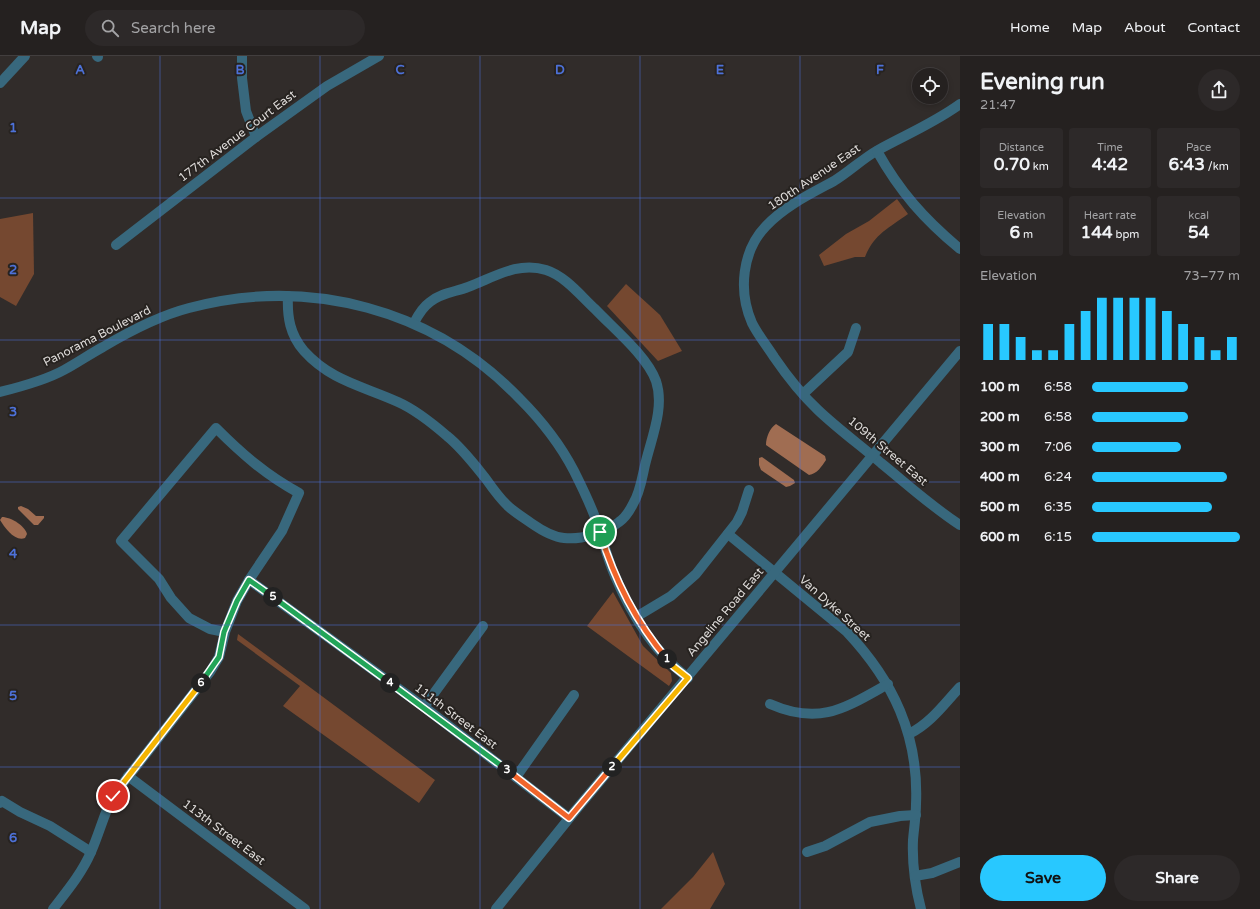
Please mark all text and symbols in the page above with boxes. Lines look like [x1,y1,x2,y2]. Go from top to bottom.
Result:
search box [85,10,365,46]
text: Map [20,17,61,39]
icon: search [99,17,121,39]
text: Search here [131,19,215,37]
text: Home [1010,19,1050,36]
text: Map [1072,19,1102,36]
text: About [1124,19,1166,36]
text: Contact [1188,19,1240,36]
text: A [75,62,85,78]
text: B [235,62,245,78]
text: C [395,62,405,78]
text: D [555,62,565,78]
text: E [716,62,724,78]
text: F [876,62,884,78]
map controls [912,68,948,104]
button: locate [912,68,948,104]
text: Evening run [980,69,1105,95]
button: share [1198,69,1240,111]
street label: 177th Avenue Court East [176,87,299,185]
text: 21:47 [980,97,1016,113]
text: 1 [9,120,17,136]
street label: 180th Avenue East [765,141,863,213]
text: Distance [999,141,1044,154]
text: Time [1097,141,1123,154]
text: Pace [1186,141,1211,154]
text: 0.70 [994,154,1030,175]
text: 4:42 [1092,154,1128,175]
text: 6:43 [1169,154,1205,175]
text: km [1030,160,1049,173]
text: /km [1205,160,1229,173]
text: Elevation [997,209,1045,222]
text: Heart rate [1084,209,1136,222]
text: kcal [1188,209,1209,222]
text: 6 [1010,222,1020,243]
text: 144 [1081,222,1113,243]
text: 54 [1188,222,1209,243]
text: m [1020,228,1033,241]
text: bpm [1113,228,1139,241]
text: 2 [9,262,17,278]
text: Elevation [980,268,1037,284]
text: 73–77 m [1183,268,1240,284]
street label: Panorama Boulevard [41,303,153,369]
text: 100 m [980,379,1020,395]
text: 6:58 [1044,379,1072,395]
text: 3 [9,404,17,420]
text: 200 m [980,409,1020,425]
text: 6:58 [1044,409,1072,425]
street label: 109th Street East [845,414,931,489]
text: 300 m [980,439,1020,455]
text: 7:06 [1044,439,1072,455]
text: 400 m [980,469,1020,485]
text: 6:24 [1044,469,1072,485]
text: 500 m [980,499,1020,515]
text: 6:35 [1044,499,1072,515]
pin [583,515,617,549]
icon: arrive [589,521,611,543]
text: 600 m [980,529,1020,545]
text: 6:15 [1044,529,1072,545]
text: 4 [9,546,18,562]
street label: Angeline Road East [684,564,767,659]
street label: Van Dyke Street [797,572,874,644]
pin: 5 [263,587,283,607]
text: 5 [270,590,276,603]
pin: 1 [657,649,677,669]
text: 1 [664,652,670,665]
pin: 6 [191,673,211,693]
pin: 4 [380,673,400,693]
text: 6 [198,676,204,689]
text: 4 [387,676,393,689]
street label: 111th Street East [412,680,500,752]
text: 5 [9,688,17,704]
pin: 2 [602,757,622,777]
pin: 3 [497,760,517,780]
text: 2 [609,760,615,773]
text: 3 [504,763,510,776]
pin [96,779,130,813]
icon: check [102,785,124,807]
street label: 113th Street East [180,796,268,868]
text: 6 [9,830,17,846]
button: Save [980,855,1106,901]
button: Share [1114,855,1240,901]

